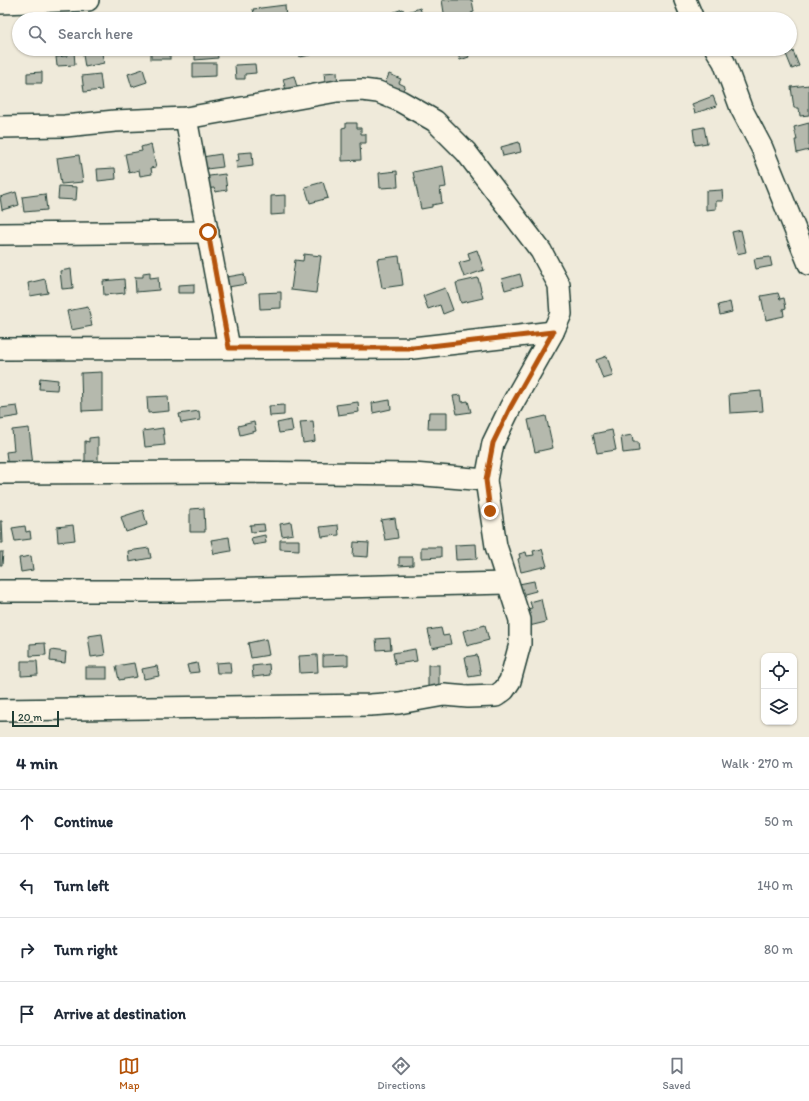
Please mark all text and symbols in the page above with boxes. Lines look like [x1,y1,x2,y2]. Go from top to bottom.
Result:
search box [12,12,797,56]
icon: search [26,23,48,45]
text: Search here [58,25,133,43]
route start [199,223,217,241]
route end [481,502,499,520]
map controls [761,653,797,725]
button: locate [761,653,797,689]
button: layers [761,689,797,725]
scale bar [12,709,59,728]
text: 20 m [18,711,42,724]
text: 4 min [16,753,58,773]
text: Walk · 270 m [721,756,793,771]
icon: ahead [16,811,38,833]
text: Continue [54,813,113,831]
text: 50 m [764,814,793,829]
icon: left [16,875,38,897]
text: Turn left [54,877,109,895]
text: 140 m [757,878,793,893]
icon: right [16,939,38,961]
text: Turn right [54,941,118,959]
text: 80 m [764,942,793,957]
icon: arrive [16,1003,38,1025]
text: Arrive at destination [54,1005,186,1023]
tab: Map [118,1055,140,1092]
tab: Directions [377,1055,426,1092]
tab: Saved [662,1055,691,1092]

